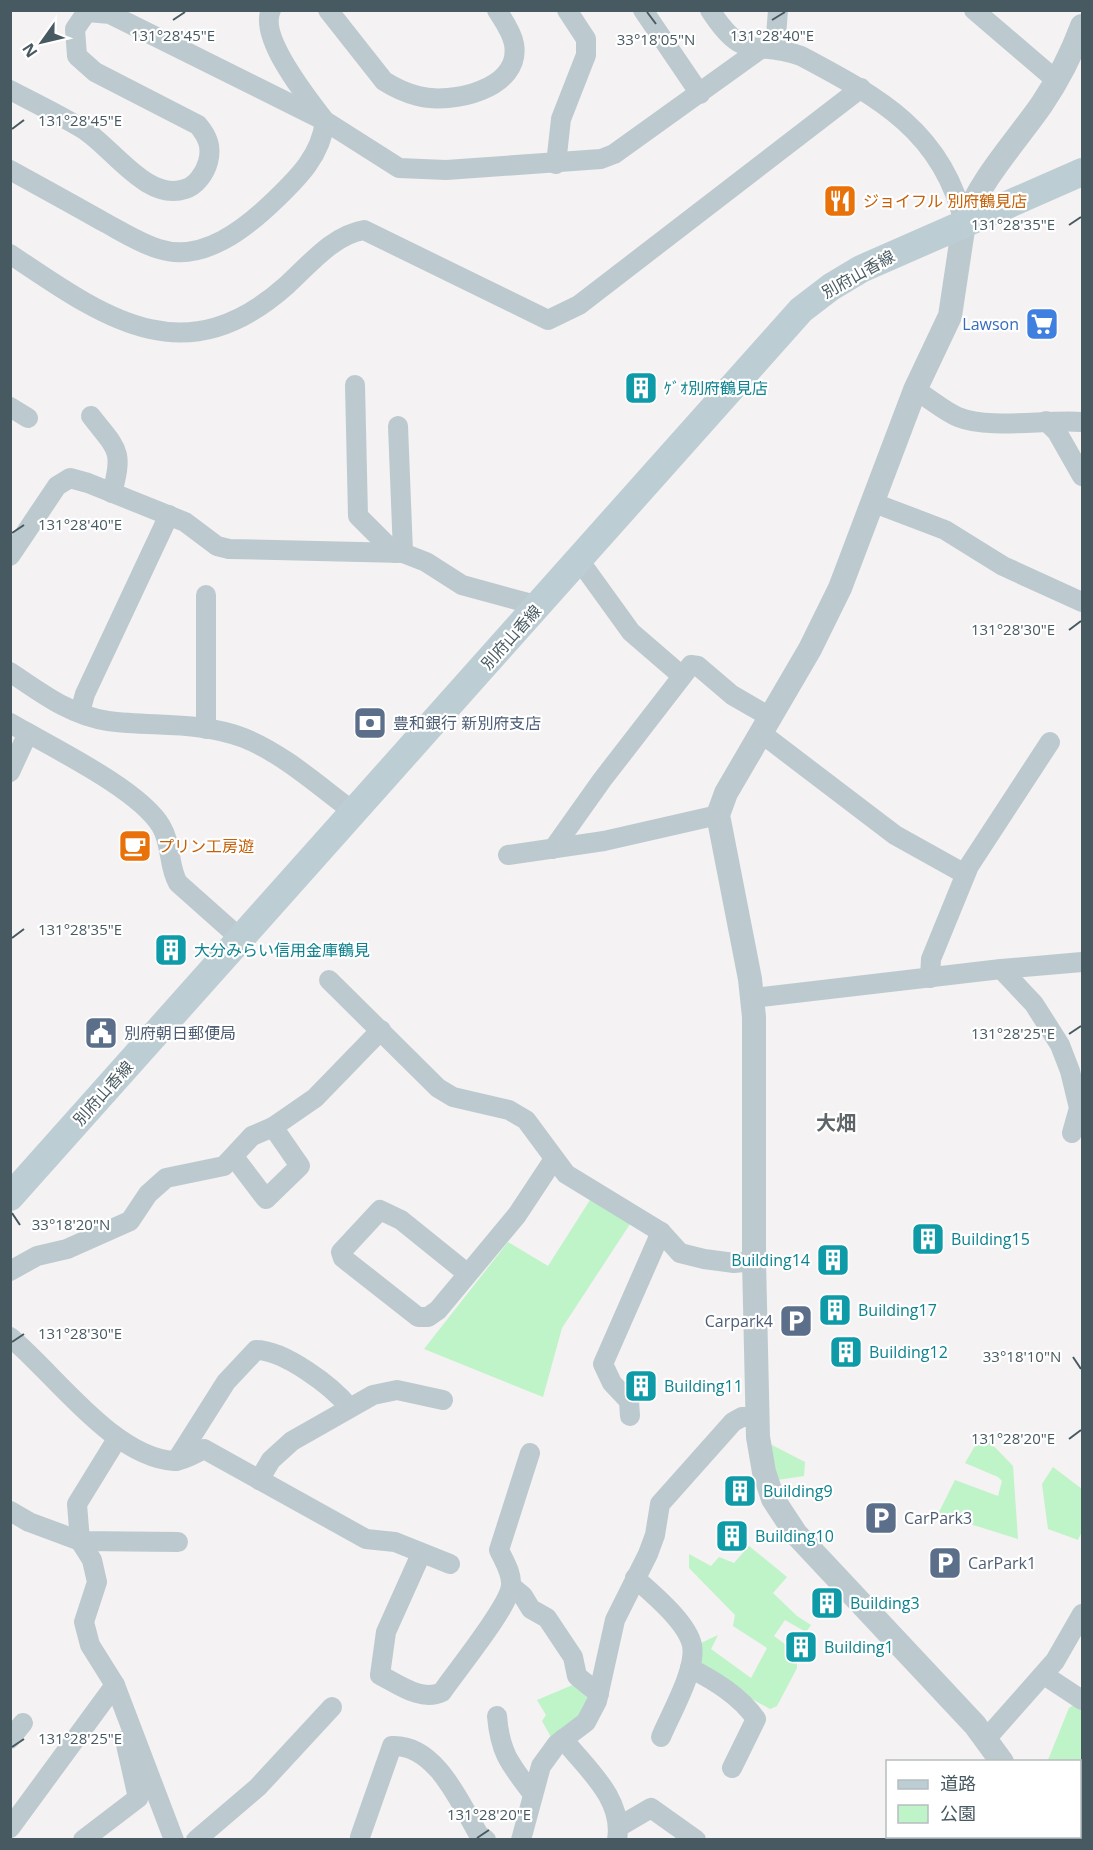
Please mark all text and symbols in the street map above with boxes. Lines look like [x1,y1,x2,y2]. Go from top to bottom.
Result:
north arrow [12,12,72,72]
text: 131°28'45"E [131,25,215,45]
text: 131°28'40"E [730,25,814,45]
text: 33°18'05"N [617,29,695,49]
text: N [17,39,42,62]
text: 131°28'45"E [38,110,122,130]
restaurant icon: ジョイフル 別府鶴見店 [822,183,858,219]
place label: ジョイフル 別府鶴見店 [863,190,1027,212]
text: 131°28'35"E [971,214,1055,234]
street label: 別府山香線 [818,245,898,303]
supermarket icon: Lawson [1024,306,1060,342]
place label: Lawson [962,313,1019,335]
building icon: ｹﾞｵ別府鶴見店 [623,370,659,406]
place label: ｹﾞｵ別府鶴見店 [664,377,768,399]
text: 131°28'40"E [38,514,122,534]
street label: 別府山香線 [476,600,546,674]
text: 131°28'30"E [971,619,1055,639]
bank icon: 豊和銀行 新別府支店 [352,705,388,741]
place label: 豊和銀行 新別府支店 [393,712,541,734]
cafe icon: プリン工房遊 [117,828,153,864]
place label: プリン工房遊 [158,835,254,857]
text: 131°28'35"E [38,919,122,939]
building icon: 大分みらい信用金庫鶴見 [153,932,189,968]
place label: 大分みらい信用金庫鶴見 [194,939,370,961]
public building icon: 別府朝日郵便局 [83,1015,119,1051]
place label: 別府朝日郵便局 [124,1022,236,1044]
text: 131°28'25"E [971,1023,1055,1043]
street label: 別府山香線 [68,1056,138,1130]
district label: 大畑 [816,1109,856,1136]
text: 33°18'20"N [32,1214,110,1234]
building icon: Building15 [910,1221,946,1257]
place label: Building15 [951,1228,1030,1250]
building icon: Building14 [815,1242,851,1278]
place label: Building14 [731,1249,810,1271]
building icon: Building17 [817,1292,853,1328]
place label: Building17 [858,1299,937,1321]
parking icon: Carpark4 [778,1303,814,1339]
place label: Carpark4 [705,1310,773,1332]
text: 131°28'30"E [38,1323,122,1343]
building icon: Building12 [828,1334,864,1370]
place label: Building12 [869,1341,948,1363]
text: 33°18'10"N [983,1346,1061,1366]
building icon: Building11 [623,1368,659,1404]
place label: Building11 [664,1375,743,1397]
text: 131°28'20"E [971,1428,1055,1448]
building icon: Building9 [722,1473,758,1509]
place label: Building9 [763,1480,833,1502]
parking icon: CarPark3 [863,1500,899,1536]
place label: CarPark3 [904,1507,972,1529]
building icon: Building10 [714,1518,750,1554]
place label: Building10 [755,1525,834,1547]
parking icon: CarPark1 [927,1545,963,1581]
place label: CarPark1 [968,1552,1036,1574]
building icon: Building3 [809,1585,845,1621]
place label: Building3 [850,1592,920,1614]
building icon: Building1 [783,1629,819,1665]
place label: Building1 [824,1636,894,1658]
text: 131°28'25"E [38,1728,122,1748]
legend [886,1760,1081,1838]
text: 道路 [940,1771,976,1795]
text: 公園 [940,1801,976,1825]
text: 131°28'20"E [447,1804,531,1824]

